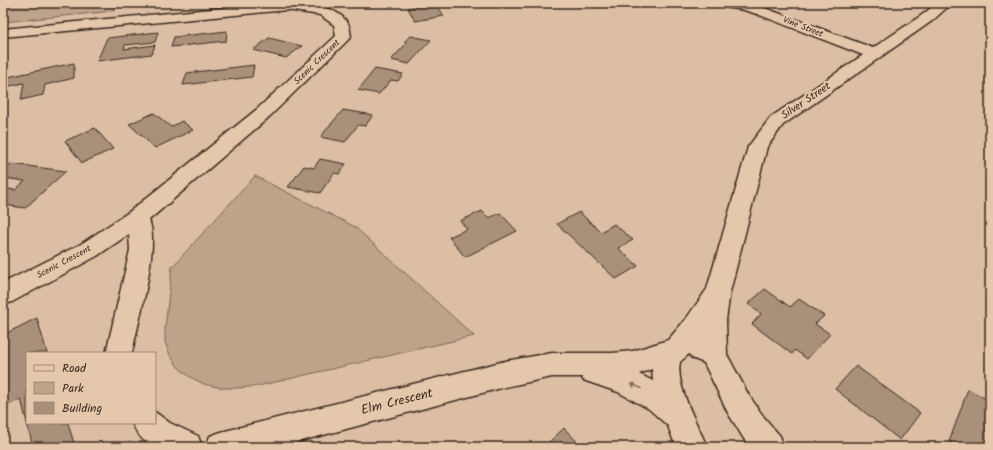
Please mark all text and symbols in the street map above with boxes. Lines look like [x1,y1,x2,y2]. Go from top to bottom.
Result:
street label: Vine Street [781,12,826,42]
street label: Scenic Crescent [290,35,344,88]
street label: Silver Street [777,77,835,124]
street label: Scenic Crescent [34,241,94,283]
legend [26,352,156,424]
text: Road [62,359,87,378]
text: Park [62,379,84,398]
street label: Elm Crescent [359,383,436,421]
one-way arrow [630,383,642,389]
text: Building [62,399,102,418]

